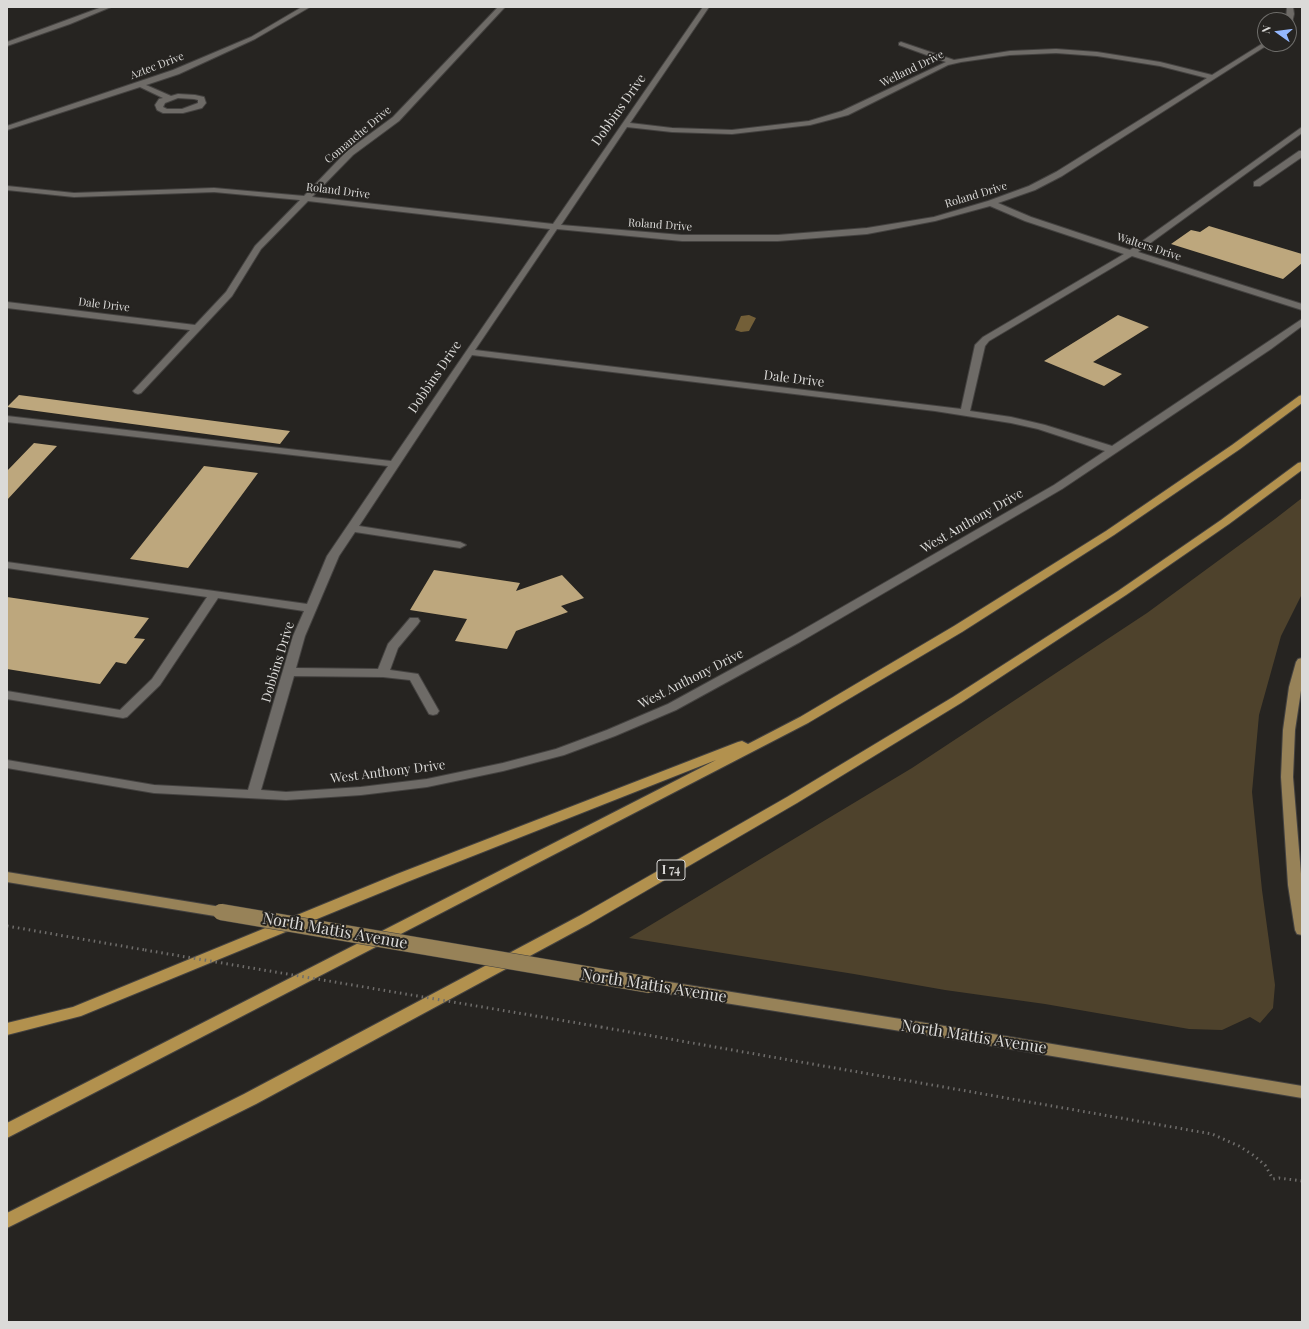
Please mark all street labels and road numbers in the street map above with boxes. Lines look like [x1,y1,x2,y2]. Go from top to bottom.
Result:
street label: Welland Drive [878,48,946,90]
street label: Aztec Drive [128,50,186,82]
street label: Dobbins Drive [589,71,649,149]
street label: Comanche Drive [322,103,394,167]
street label: Roland Drive [943,179,1009,211]
street label: Roland Drive [305,181,371,201]
street label: Roland Drive [627,216,693,234]
street label: Walters Drive [1115,230,1183,264]
street label: Dale Drive [78,295,130,315]
street label: Dobbins Drive [405,338,465,416]
street label: Dale Drive [763,368,825,390]
street label: West Anthony Drive [918,485,1026,557]
street label: Dobbins Drive [258,620,298,704]
street label: West Anthony Drive [636,646,746,712]
street label: West Anthony Drive [330,757,446,787]
road number: I 74 [657,860,685,880]
street label: North Mattis Avenue [261,909,409,953]
street label: North Mattis Avenue [580,965,728,1007]
street label: North Mattis Avenue [900,1016,1048,1058]

